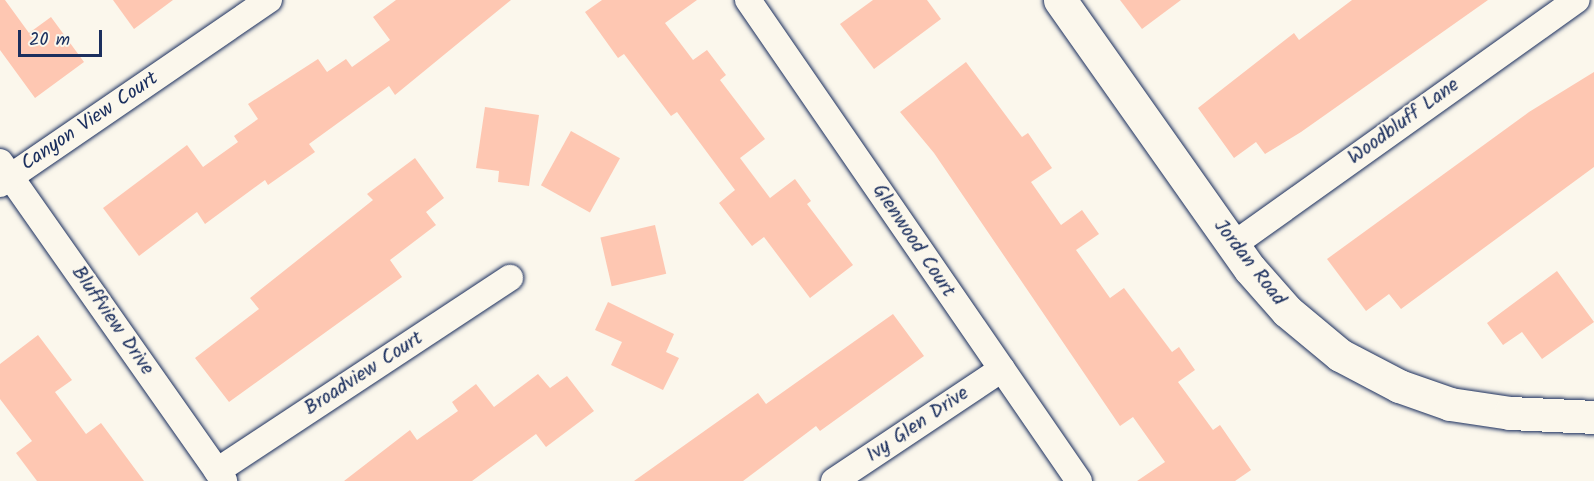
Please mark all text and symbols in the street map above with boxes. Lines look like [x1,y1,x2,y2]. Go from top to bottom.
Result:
scale bar [21,18,105,56]
text: 20 m [29,26,70,55]
street label: Canyon View Court [17,67,163,177]
street label: Woodbluff Lane [1344,74,1464,170]
street label: Glenwood Court [866,180,960,302]
street label: Jordan Road [1208,215,1290,311]
street label: Bluffview Drive [66,262,158,380]
street label: Broadview Court [300,327,428,421]
street label: Ivy Glen Drive [862,382,974,468]

